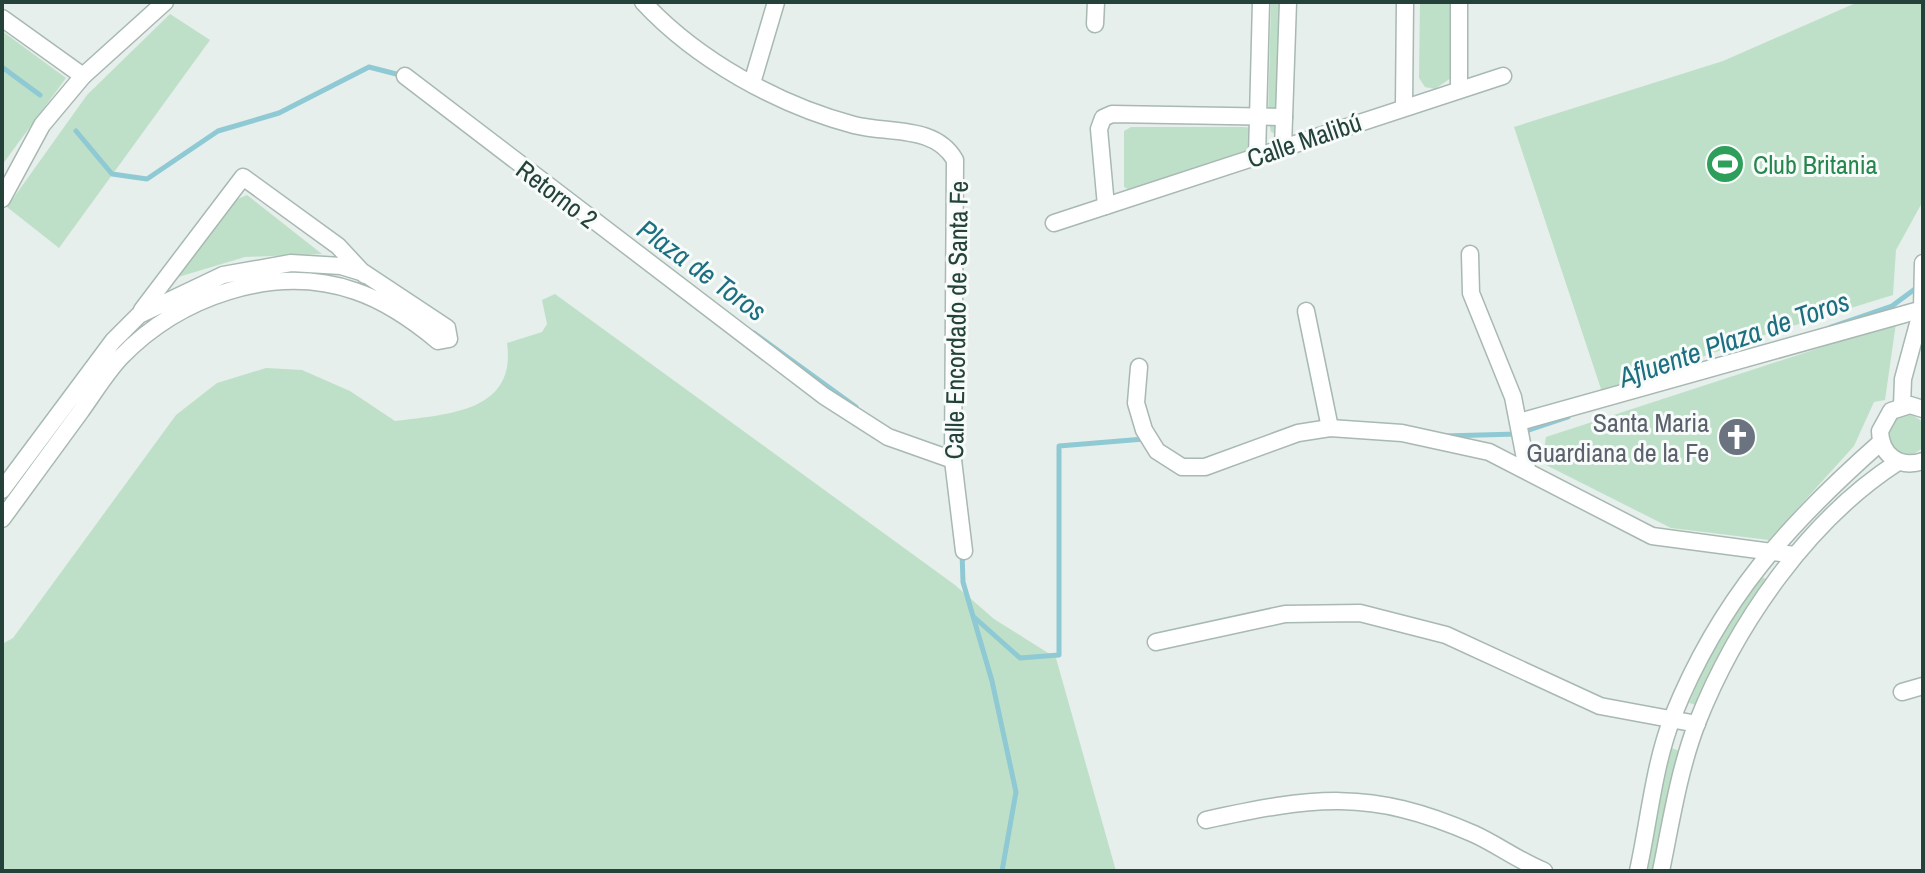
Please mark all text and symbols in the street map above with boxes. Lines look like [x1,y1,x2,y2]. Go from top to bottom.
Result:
street label: Calle Malibú [1242,104,1366,176]
sports icon: Club Britania [1704,143,1746,185]
place label: Club Britania [1753,147,1878,182]
street label: Retorno 2 [509,152,605,236]
street label: Calle Encordado de Santa Fe [936,180,976,460]
water label: Plaza de Toros [630,210,774,330]
water label: Afluente Plaza de Toros [1612,282,1854,397]
place label: Santa Maria Guardiana de la Fe [1526,405,1709,470]
church icon: Santa Maria Guardiana de la Fe [1716,416,1758,458]

